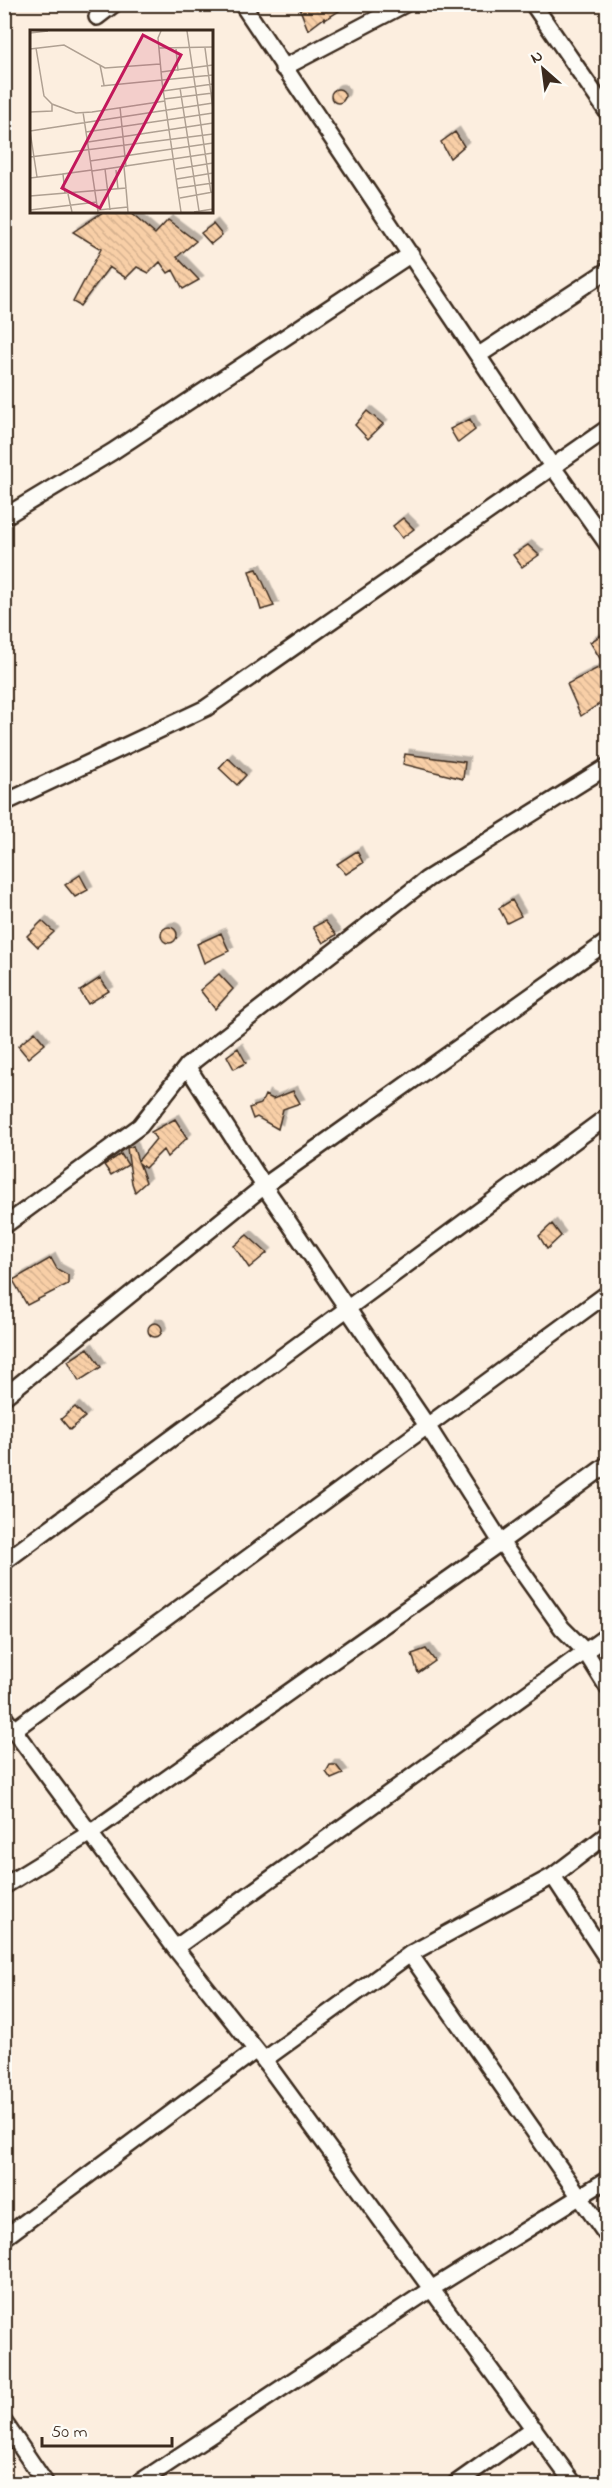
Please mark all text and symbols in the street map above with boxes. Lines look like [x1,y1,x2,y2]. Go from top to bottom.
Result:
inset map [30,30,213,213]
north arrow [513,39,573,99]
text: N [526,44,547,71]
scale bar [42,2410,172,2448]
text: 50 m [51,2420,88,2446]

